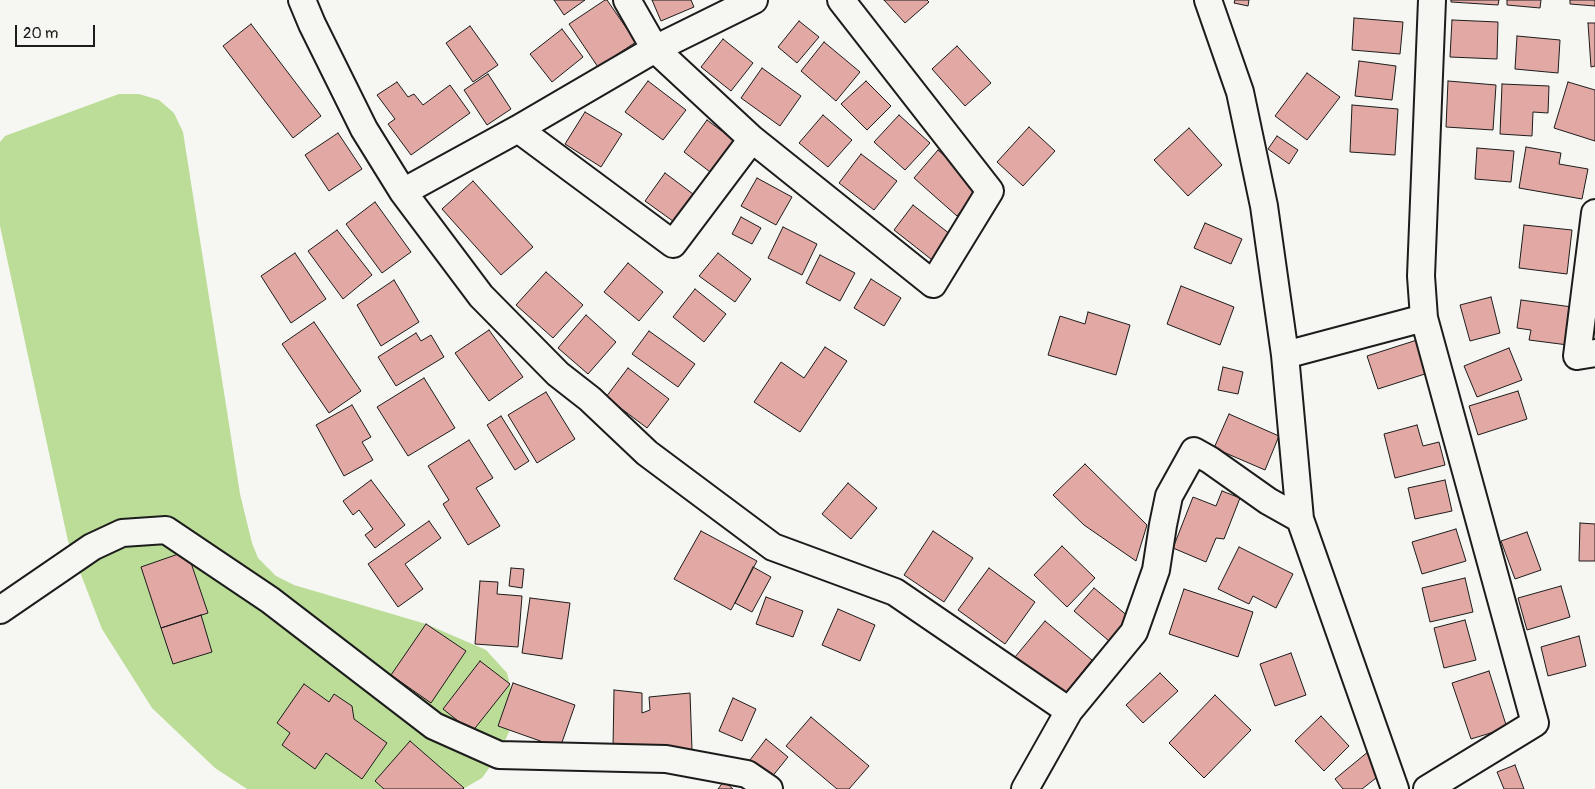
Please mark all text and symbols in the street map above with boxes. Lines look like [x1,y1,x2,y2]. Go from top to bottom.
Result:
scale bar [18,15,98,47]
text: 20 m [23,24,58,43]

